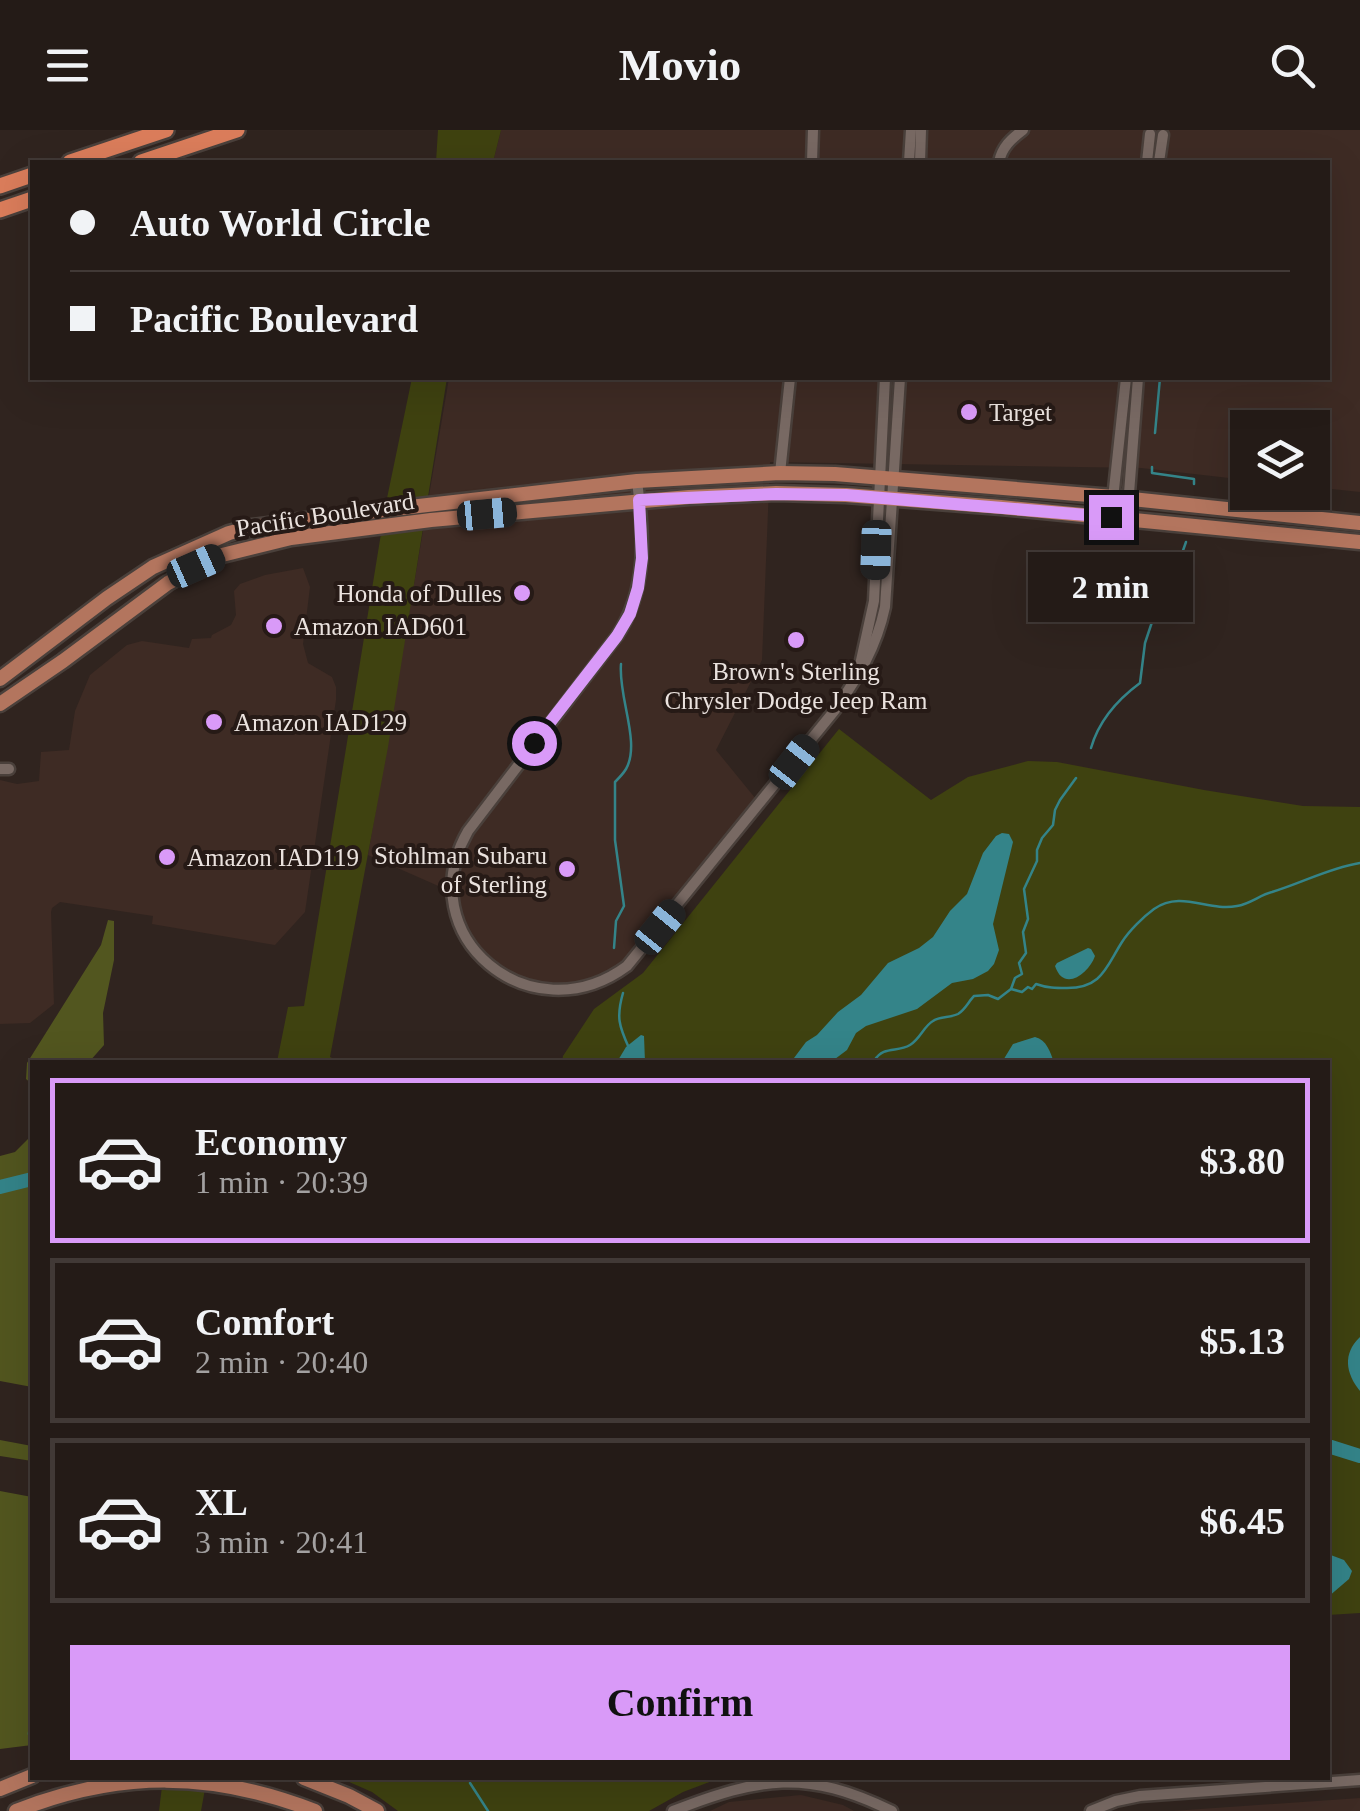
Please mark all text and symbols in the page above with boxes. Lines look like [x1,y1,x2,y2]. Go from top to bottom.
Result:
icon: menu [40,38,95,93]
icon: search [1265,38,1320,93]
text: Movio [619,40,741,90]
text: Auto World Circle [130,202,430,244]
text: Pacific Boulevard [130,298,418,340]
place label: Target [989,399,1052,426]
marker: Target [958,401,980,423]
map controls [1230,410,1330,510]
button: layers [1230,410,1330,510]
street label: Pacific Boulevard [234,487,416,542]
route end [1089,495,1134,540]
car [456,496,518,532]
car [860,519,892,581]
car [162,540,230,592]
callout: 2 min [1028,552,1194,622]
text: 2 min [1072,569,1149,605]
place label: Honda of Dulles [337,580,502,607]
marker: Honda of Dulles [511,582,533,604]
place label: Amazon IAD601 [294,613,467,640]
marker: Amazon IAD601 [263,615,285,637]
marker: Brown's Sterling Chrysler Dodge Jeep Ram [785,629,807,651]
place label: Brown's Sterling Chrysler Dodge Jeep Ram [664,658,928,714]
place label: Amazon IAD129 [234,709,407,736]
marker: Amazon IAD129 [203,711,225,733]
route start [512,721,557,766]
car [764,729,824,795]
place label: Stohlman Subaru of Sterling [374,842,547,898]
place label: Amazon IAD119 [187,844,359,871]
marker: Amazon IAD119 [156,846,178,868]
marker: Stohlman Subaru of Sterling [556,858,578,880]
car [629,894,691,960]
icon: car [75,1116,165,1206]
text: Economy [195,1121,347,1163]
text: $3.80 [1200,1140,1285,1182]
text: 1 min · 20:39 [195,1164,368,1200]
icon: car [75,1296,165,1386]
text: Comfort [195,1301,334,1343]
text: $5.13 [1200,1320,1285,1362]
text: 2 min · 20:40 [195,1344,368,1380]
icon: car [75,1476,165,1566]
text: XL [195,1481,248,1523]
text: $6.45 [1200,1500,1285,1542]
text: 3 min · 20:41 [195,1524,368,1560]
button: Confirm [70,1645,1290,1760]

